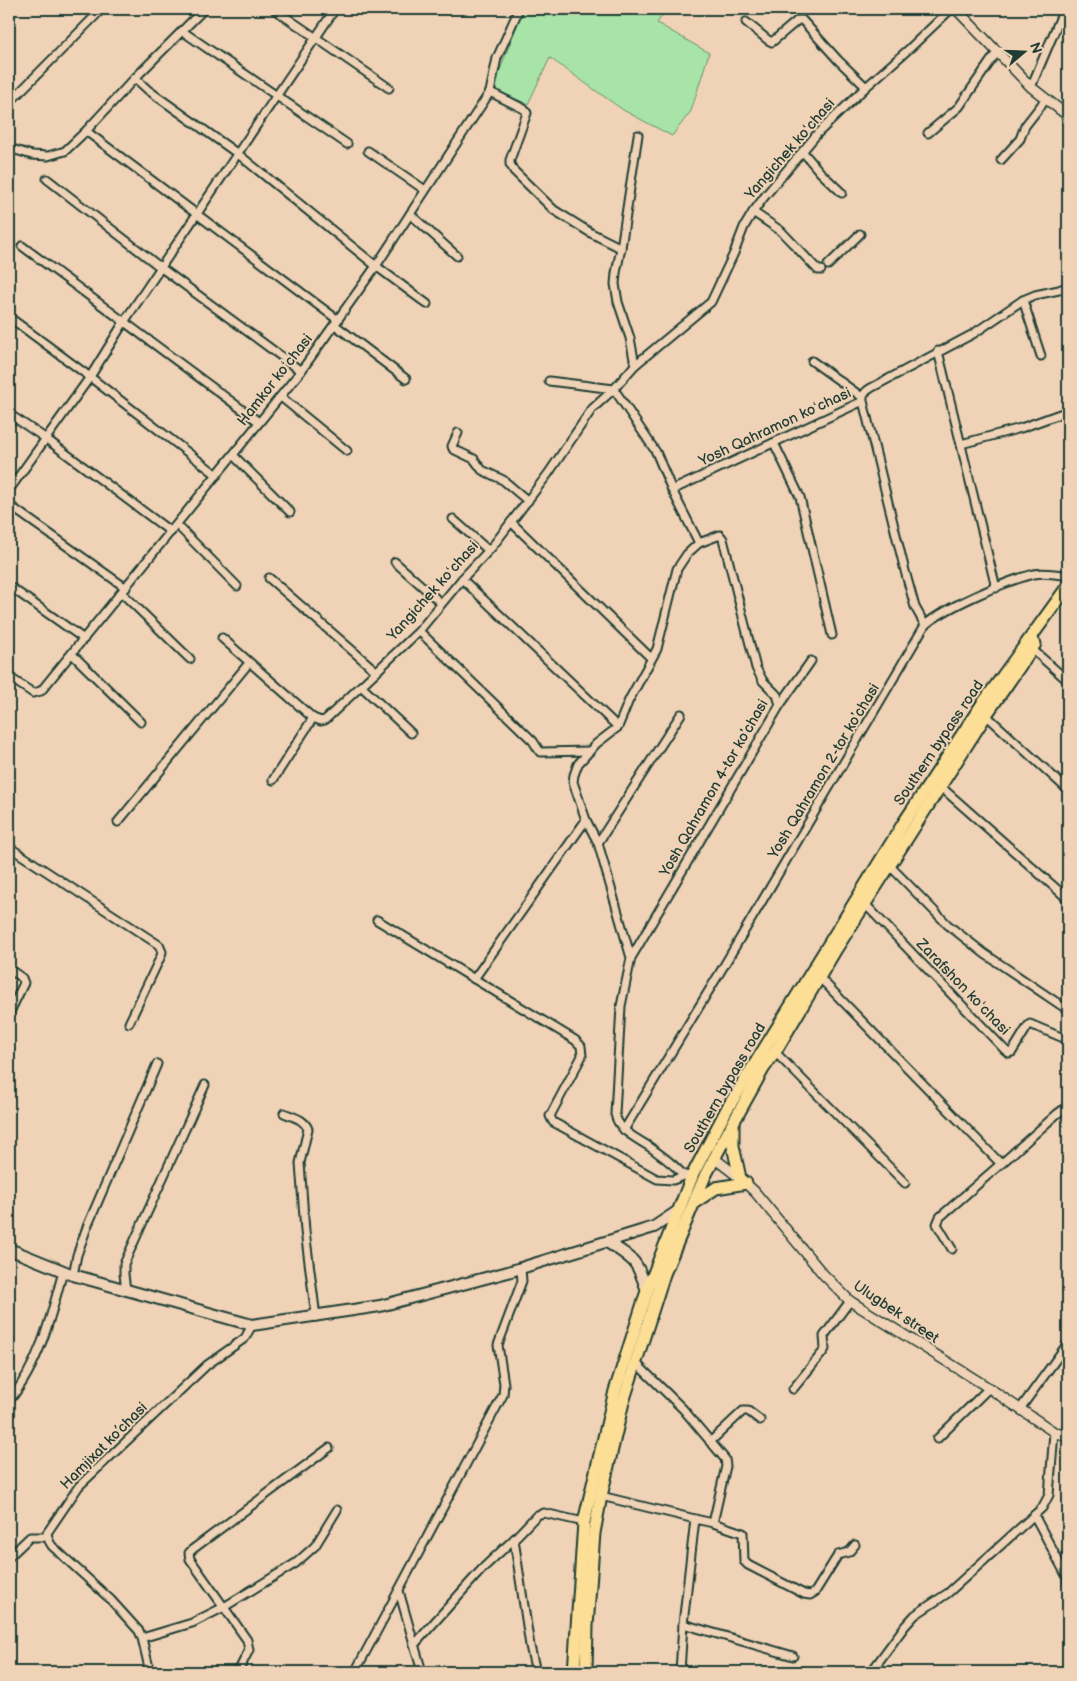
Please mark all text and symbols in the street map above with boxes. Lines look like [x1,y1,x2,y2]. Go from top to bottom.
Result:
north arrow [1000,28,1050,78]
text: N [1026,40,1046,56]
street label: Yangichek koʻchasi [740,95,839,204]
street label: Hamkor koʻchasi [233,330,317,430]
street label: Yosh Qahramon koʻchasi [695,383,854,471]
street label: Yangichek koʻchasi [383,537,483,646]
street label: Southern bypass road [890,677,988,809]
street label: Yosh Qahramon 2-tor koʼchasi [764,680,884,863]
street label: Yosh Qahramon 4-tor koʼchasi [655,696,773,881]
street label: Zarafshon koʻchasi [911,934,1014,1039]
street label: Southern bypass road [680,1019,770,1157]
street label: Ulugbek street [849,1276,943,1348]
street label: Hamjixat ko’chasi [56,1398,152,1494]

